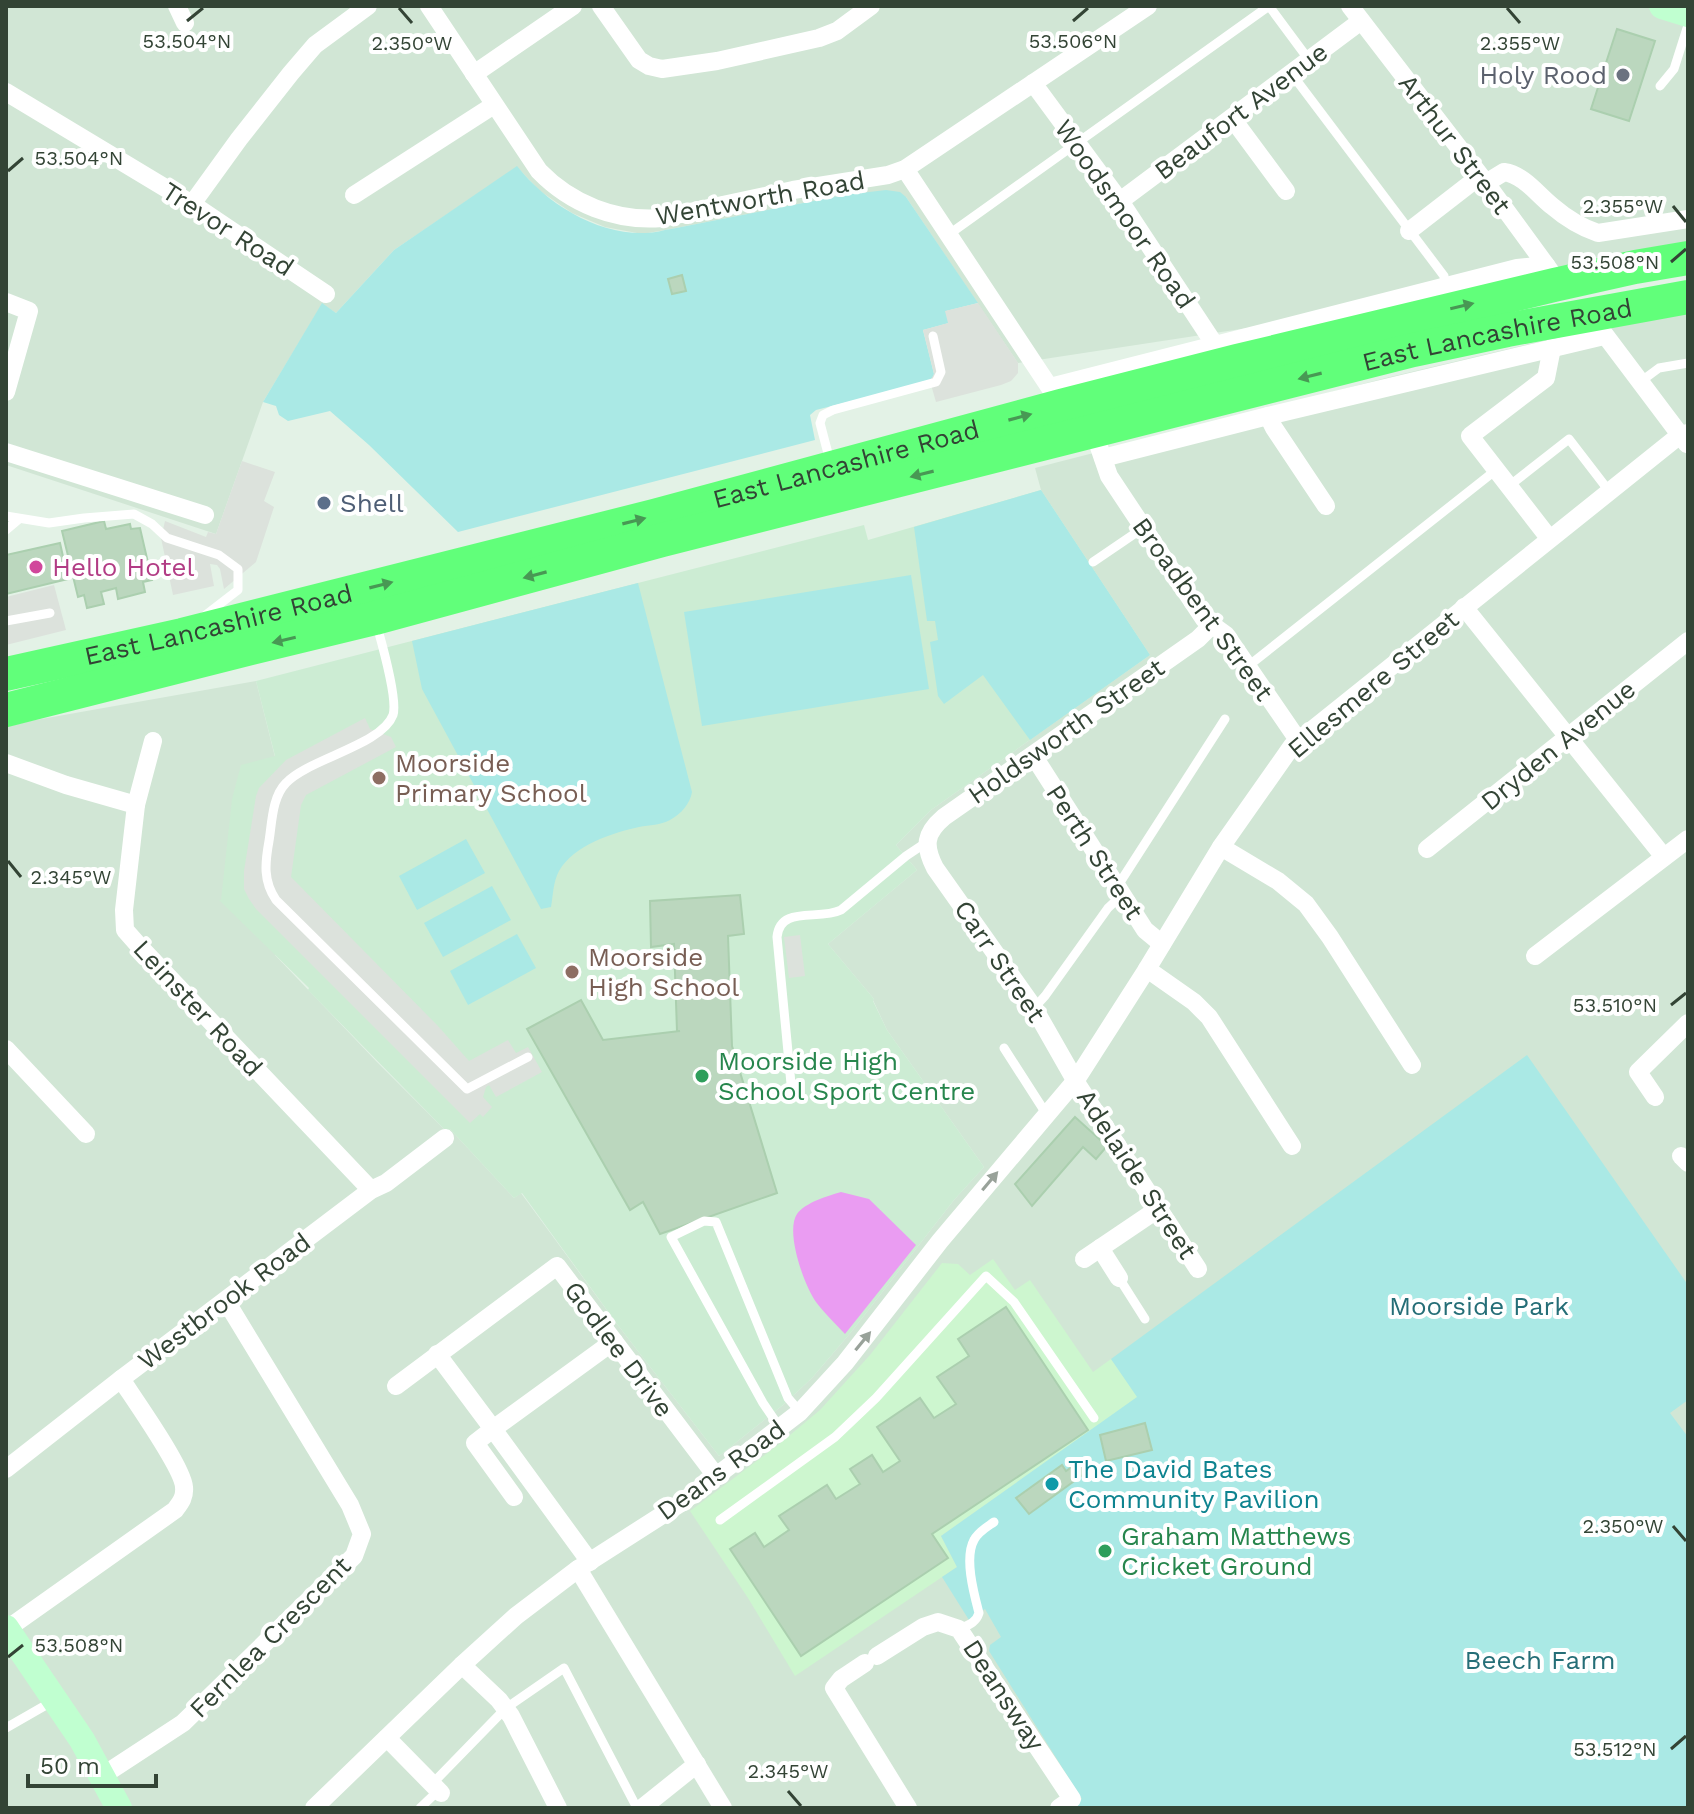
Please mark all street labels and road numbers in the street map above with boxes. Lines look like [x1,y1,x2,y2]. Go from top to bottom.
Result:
street label: Beaufort Avenue [1149,36,1333,186]
street label: Arthur Street [1393,68,1517,220]
street label: Woodsmoor Road [1049,114,1201,314]
street label: Wentworth Road [653,165,867,231]
street label: Trevor Road [157,176,299,282]
street label: East Lancashire Road [1359,292,1635,377]
street label: East Lancashire Road [710,414,983,514]
street label: Broadbent Street [1126,512,1280,706]
street label: East Lancashire Road [81,578,355,671]
street label: Ellesmere Street [1282,604,1464,764]
street label: Holdsworth Street [962,652,1170,810]
street label: Dryden Avenue [1475,674,1641,816]
street label: Perth Street [1040,779,1150,925]
street label: Carr Street [948,894,1052,1028]
street label: Leinster Road [127,934,269,1082]
street label: Adelaide Street [1071,1084,1203,1265]
street label: Westbrook Road [132,1226,316,1376]
street label: Godlee Drive [558,1275,680,1423]
street label: Deans Road [651,1414,791,1526]
street label: Fernlea Crescent [183,1550,357,1724]
street label: Deansway [957,1634,1051,1757]

